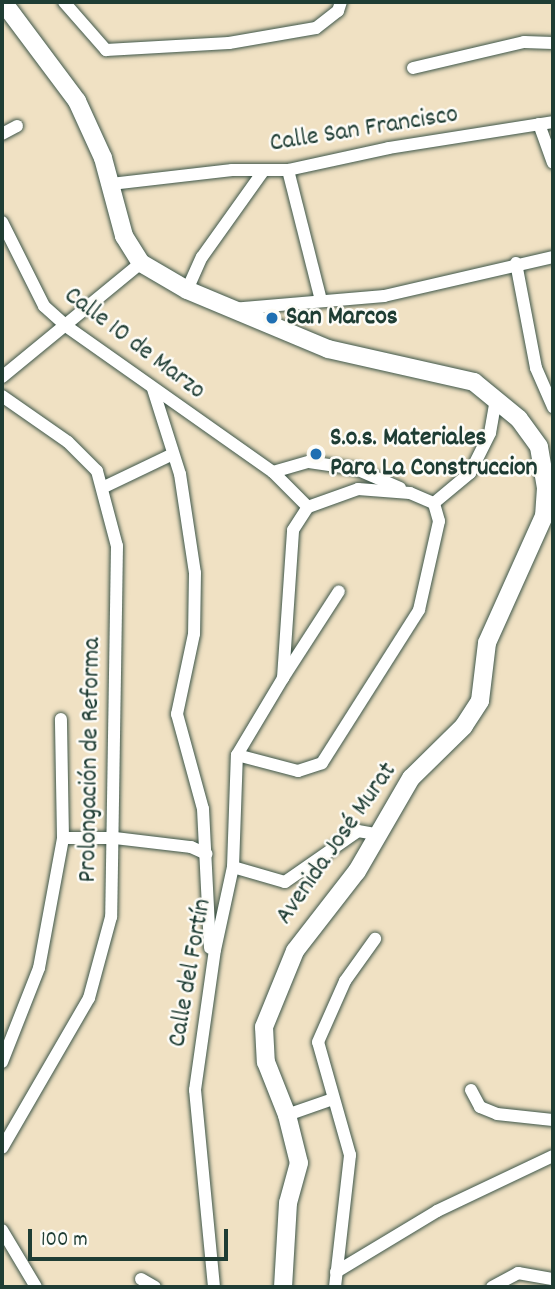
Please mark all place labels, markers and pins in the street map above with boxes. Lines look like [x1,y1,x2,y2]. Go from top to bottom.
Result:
place label: San Marcos [286,302,398,334]
marker: San Marcos [264,310,280,326]
place label: S.o.s. Materiales Para La Construccion [330,423,538,485]
marker: S.o.s. Materiales Para La Construccion [308,446,324,462]

